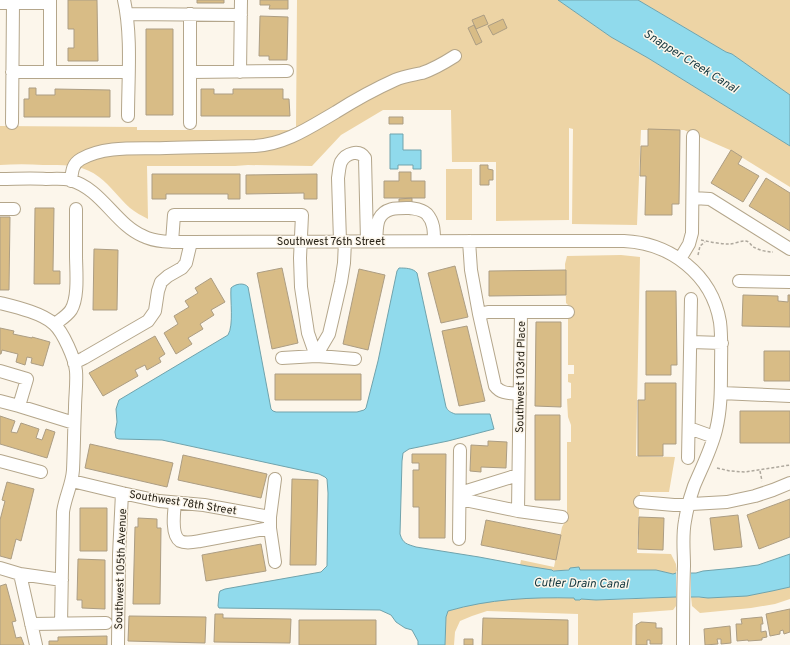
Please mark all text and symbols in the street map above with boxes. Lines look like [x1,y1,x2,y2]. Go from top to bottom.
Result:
water label: Snapper Creek Canal [640,26,742,98]
street label: Southwest 76th Street [277,235,385,249]
street label: Southwest 103rd Place [513,321,529,433]
street label: Southwest 78th Street [128,488,238,518]
street label: Southwest 105th Avenue [112,508,130,630]
water label: Cutler Drain Canal [534,575,629,593]

